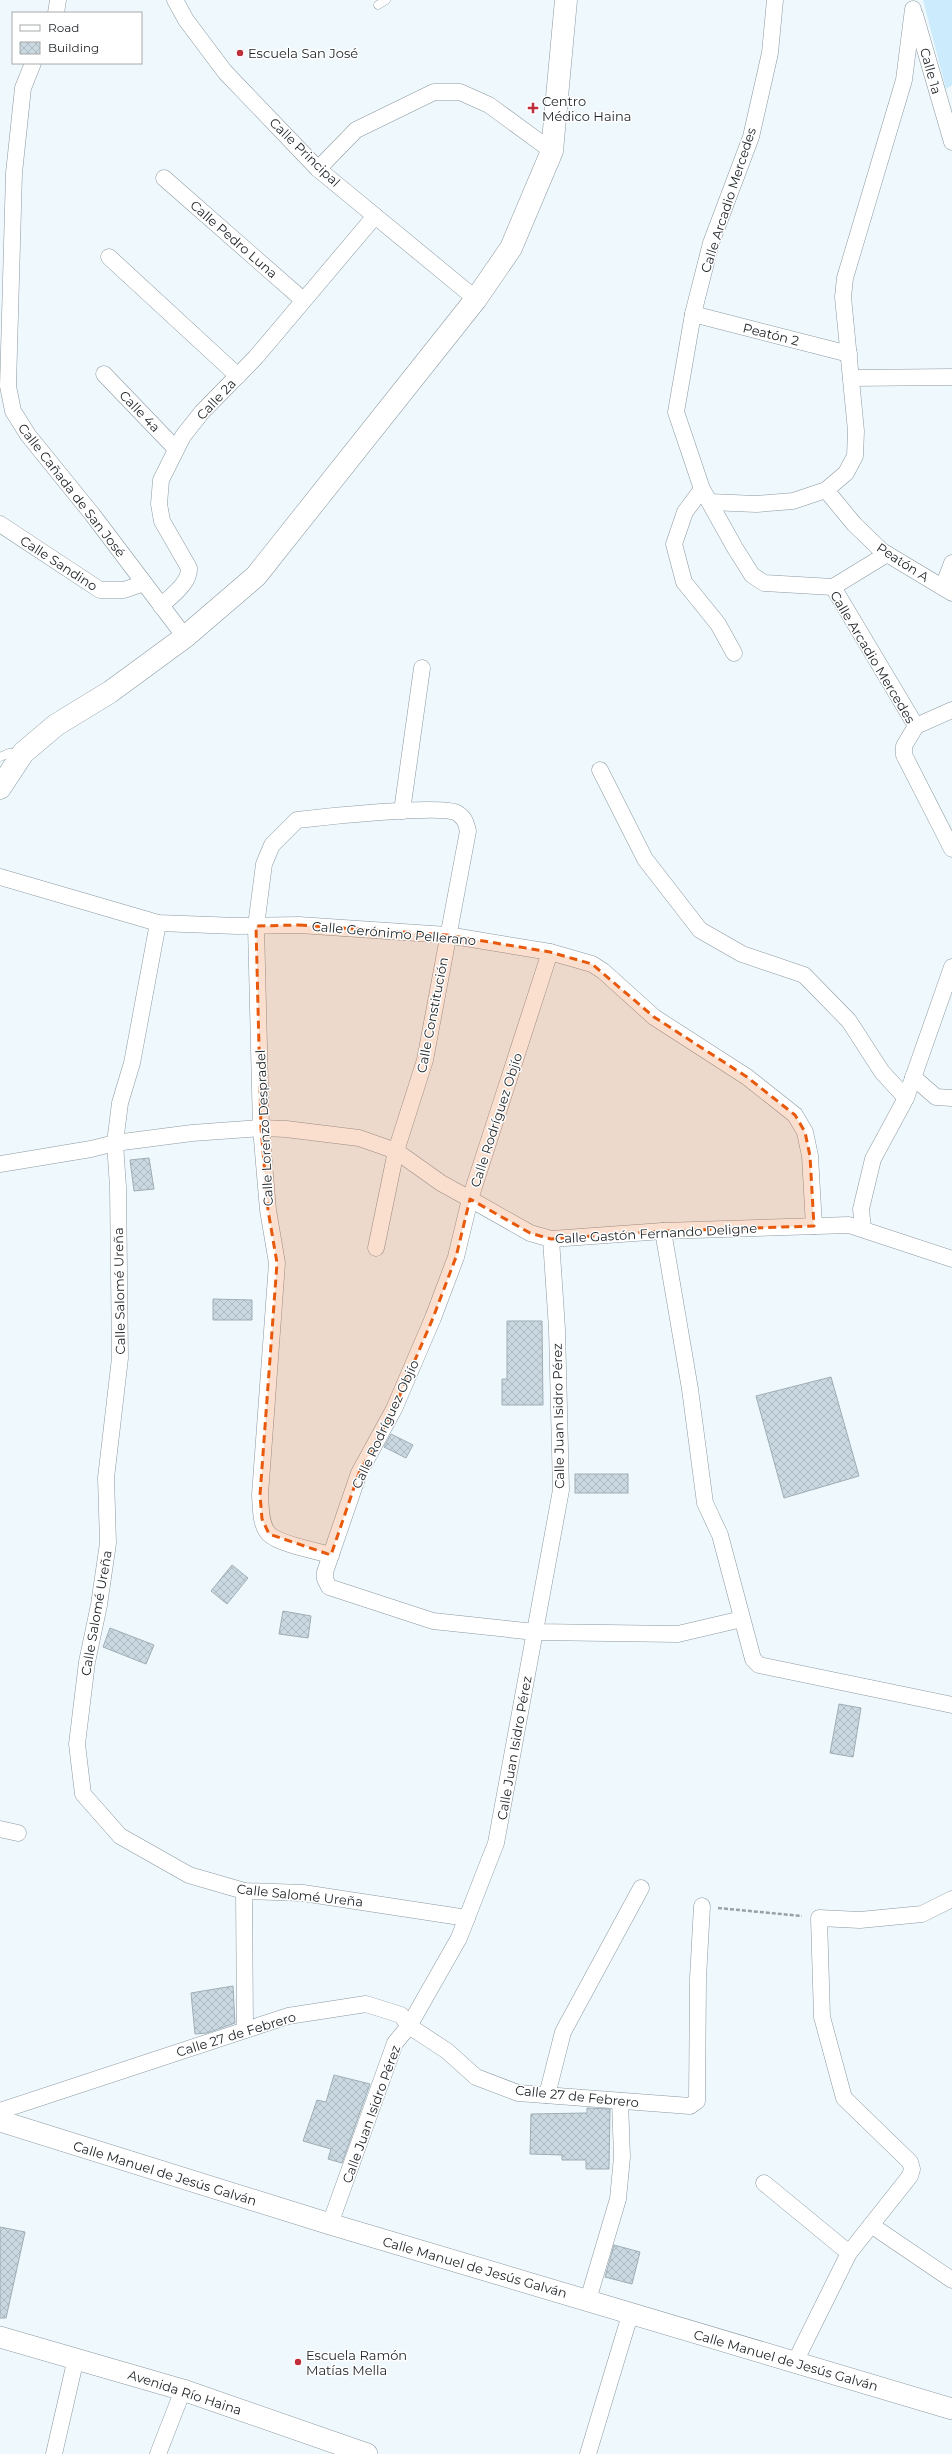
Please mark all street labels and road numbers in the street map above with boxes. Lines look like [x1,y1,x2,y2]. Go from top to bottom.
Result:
street label: Calle 1a [917,46,945,96]
street label: Calle Principal [266,114,344,190]
street label: Calle Arcadio Mercedes [697,125,759,275]
street label: Calle Pedro Luna [187,197,281,281]
street label: Peatón 2 [741,319,801,349]
street label: Calle 2a [193,375,239,423]
street label: Calle 4a [116,387,164,435]
street label: Calle Cañada de San José [15,420,129,560]
street label: Calle Sandino [17,532,101,594]
street label: Peatón A [874,539,933,585]
street label: Calle Arcadio Mercedes [827,588,919,726]
street label: Calle Gerónimo Pellerano [311,918,477,948]
street label: Calle Constitución [413,956,451,1074]
street label: Calle Lorenzo Despradel [252,1049,276,1207]
street label: Calle Rodríguez Objío [467,1051,525,1189]
street label: Calle Gastón Fernando Deligne [555,1220,758,1246]
street label: Calle Salomé Ureña [110,1227,128,1355]
street label: Calle Juan Isidro Pérez [549,1343,567,1489]
street label: Calle Rodríguez Objío [348,1357,422,1491]
street label: Calle Salomé Ureña [77,1549,115,1677]
street label: Calle Juan Isidro Pérez [493,1674,535,1821]
street label: Calle Salomé Ureña [236,1880,364,1910]
street label: Calle 27 de Febrero [174,2008,298,2060]
street label: Calle Juan Isidro Pérez [339,2042,404,2185]
street label: Calle 27 de Febrero [514,2082,640,2110]
street label: Calle Manuel de Jesús Galván [71,2137,259,2209]
street label: Calle Manuel de Jesús Galván [381,2233,569,2301]
street label: Calle Manuel de Jesús Galván [692,2326,880,2394]
street label: Avenida Río Haina [126,2366,244,2418]

